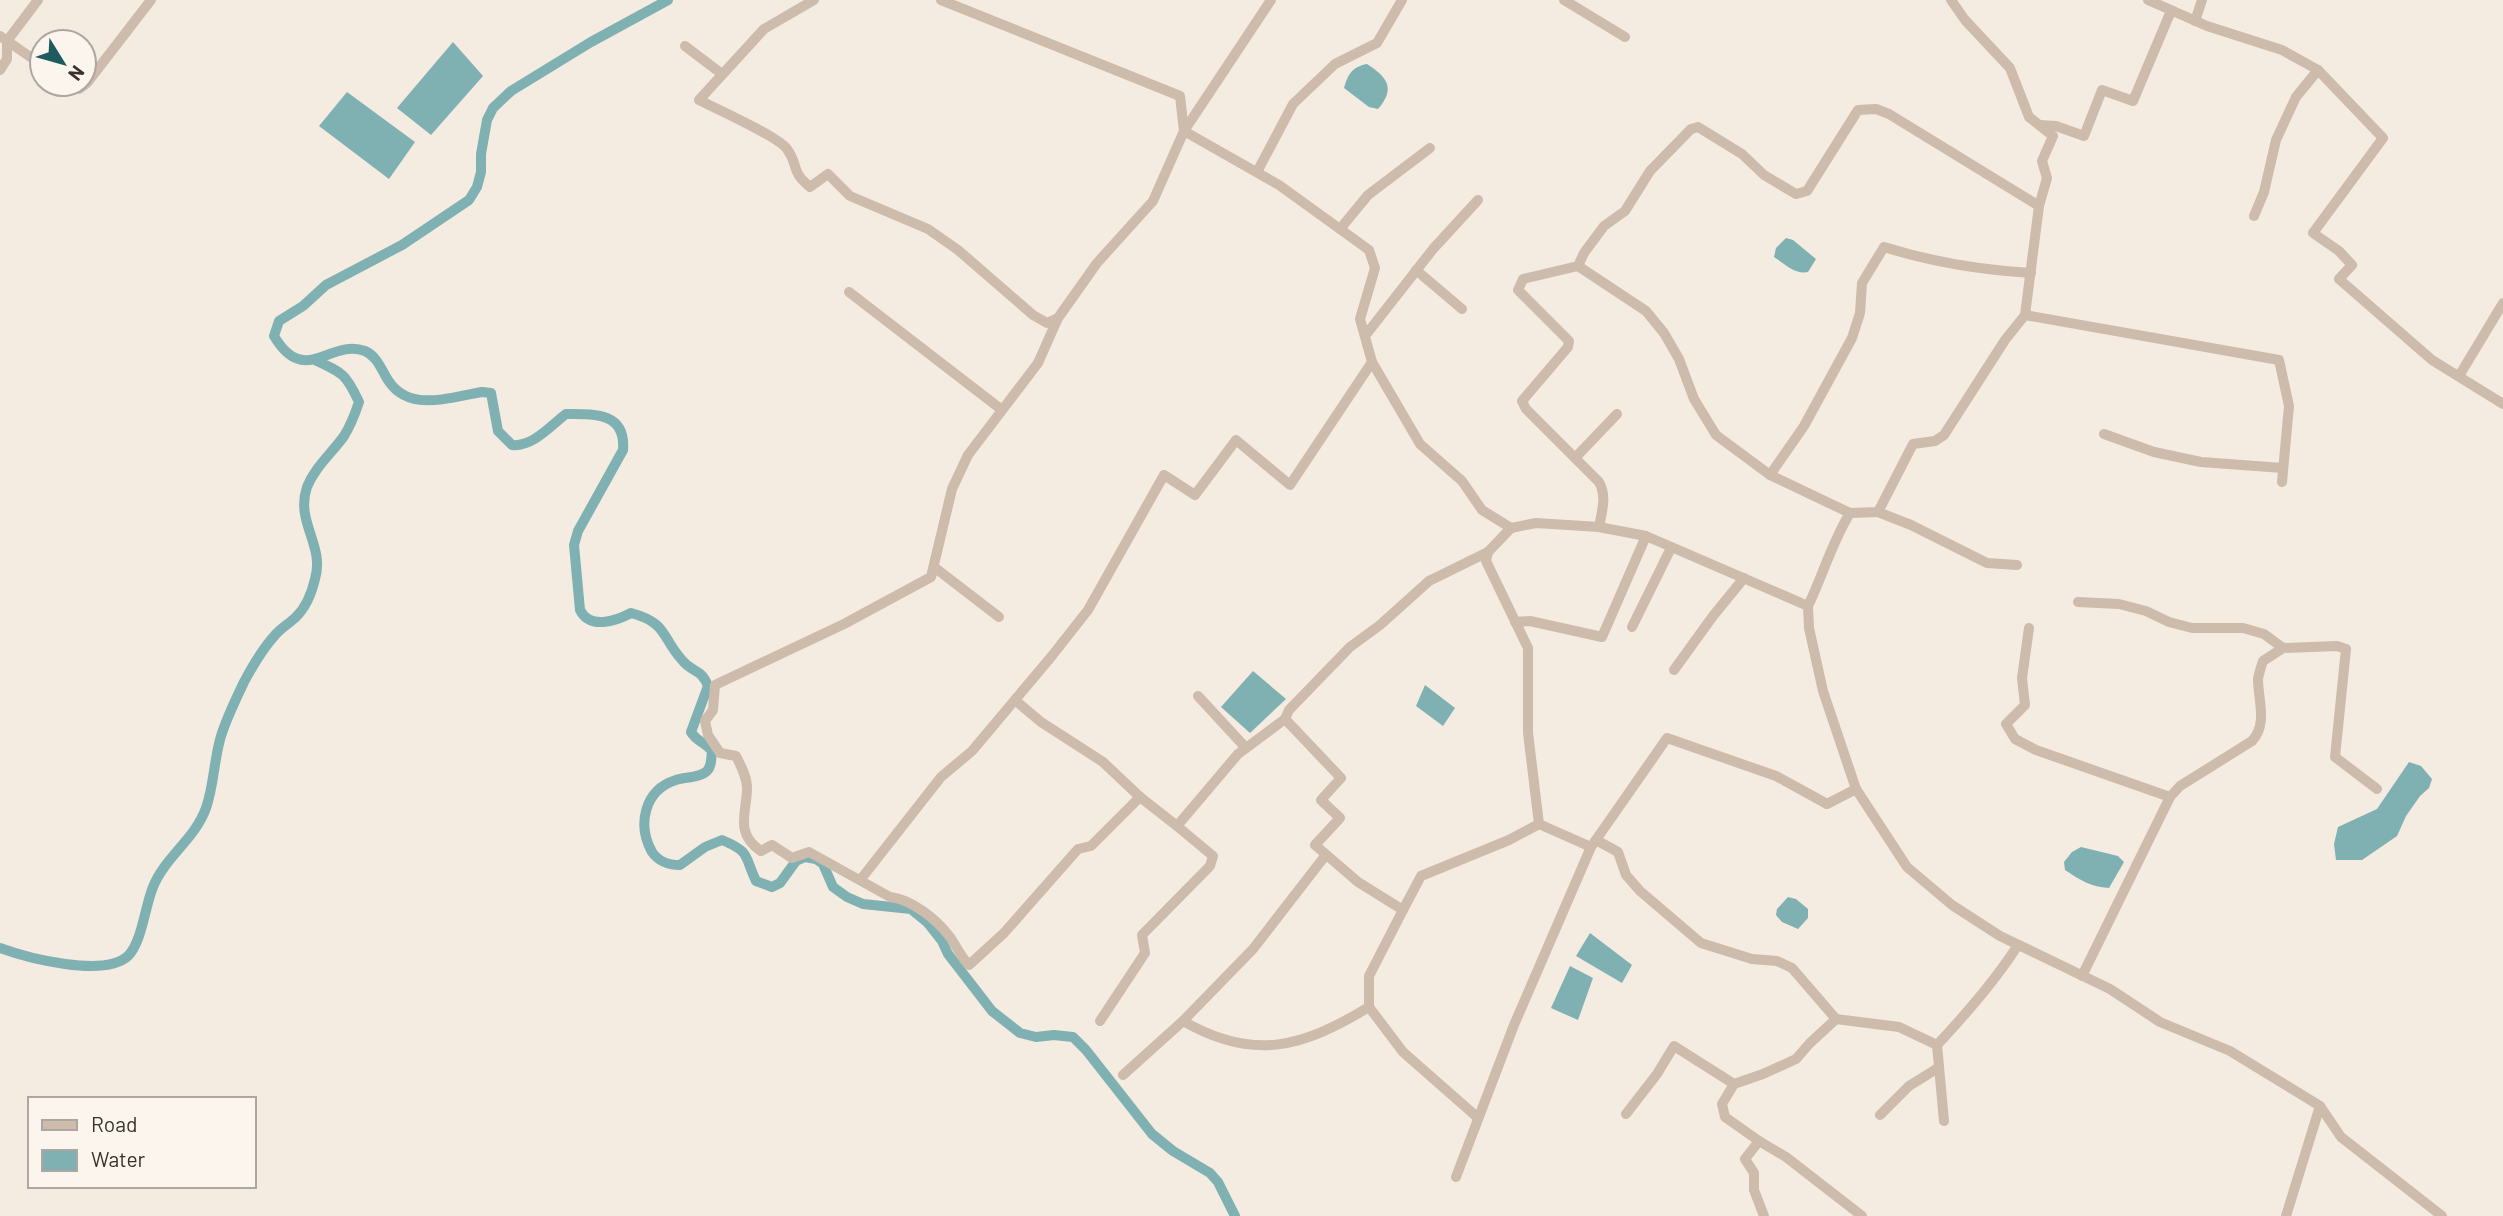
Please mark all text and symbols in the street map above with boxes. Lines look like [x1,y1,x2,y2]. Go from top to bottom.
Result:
north arrow [28,28,98,98]
text: N [64,62,90,86]
legend [28,1097,256,1188]
text: Road [91,1111,137,1136]
text: Water [91,1146,146,1171]

